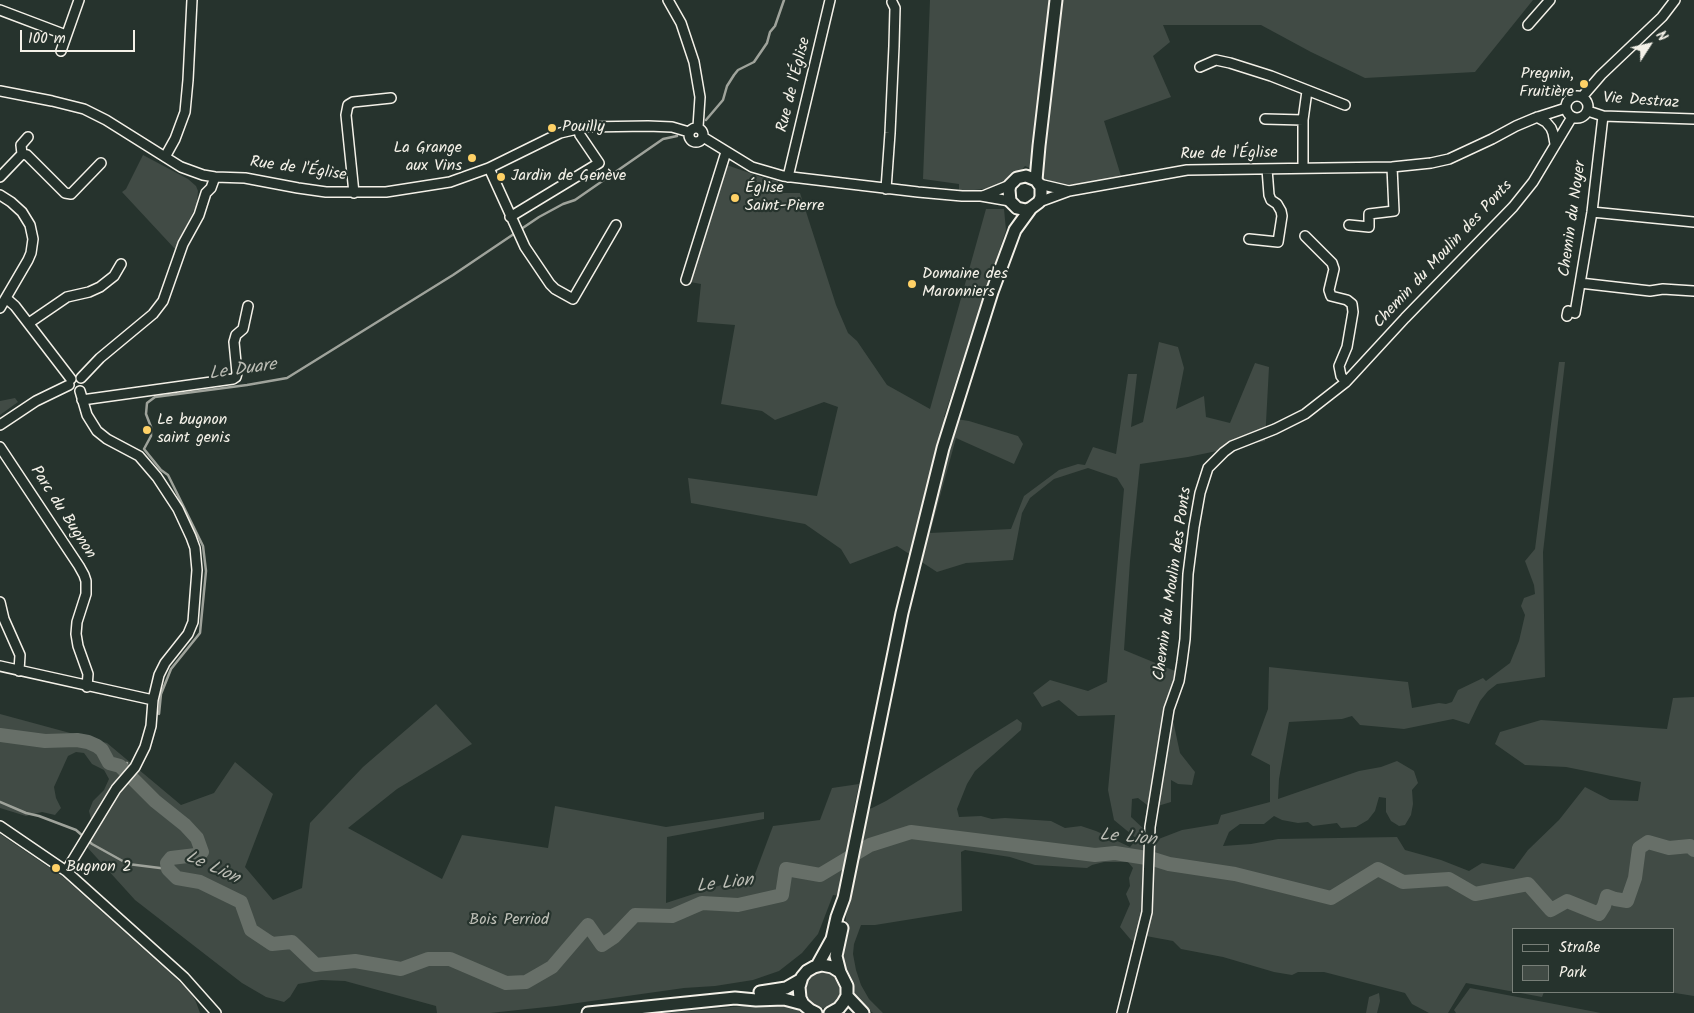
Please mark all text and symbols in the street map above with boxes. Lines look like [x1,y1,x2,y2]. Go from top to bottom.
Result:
scale bar [22,20,138,52]
north arrow [1624,20,1674,70]
text: N [1650,26,1673,46]
text: 100 m [28,27,66,51]
street label: Rue de l'Église [774,36,816,134]
place label: Pregnin, Fruitière [1519,65,1574,103]
marker: Pregnin, Fruitière [1578,78,1590,90]
street label: Vie Destraz [1602,90,1680,114]
place label: Pouilly [562,118,605,138]
marker: Pouilly [546,122,558,134]
place label: La Grange aux Vins [393,139,462,177]
street label: Rue de l'Église [1180,145,1278,165]
marker: La Grange aux Vins [466,152,478,164]
street label: Rue de l'Église [249,154,347,186]
street label: Chemin du Noyer [1556,160,1592,278]
place label: Jardin de Genève [511,167,626,187]
marker: Jardin de Genève [495,171,507,183]
street label: Chemin du Moulin des Ponts [1370,177,1518,333]
place label: Église Saint-Pierre [745,179,824,217]
marker: Église Saint-Pierre [729,192,741,204]
place label: Domaine des Maronniers [922,265,1008,303]
marker: Domaine des Maronniers [906,278,918,290]
water label: Le Duare [208,356,278,386]
place label: Le bugnon saint genis [157,411,230,449]
marker: Le bugnon saint genis [141,424,153,436]
street label: Parc du Bugnon [25,463,99,563]
street label: Chemin du Moulin des Ponts [1151,486,1197,682]
water label: Le Lion [1099,826,1157,852]
water label: Le Lion [182,848,242,890]
place label: Bugnon 2 [66,858,132,878]
marker: Bugnon 2 [50,862,62,874]
water label: Le Lion [695,871,755,899]
park label: Bois Perriod [469,911,549,931]
legend [1512,928,1674,993]
text: Straße [1559,936,1600,960]
text: Park [1559,961,1586,985]

